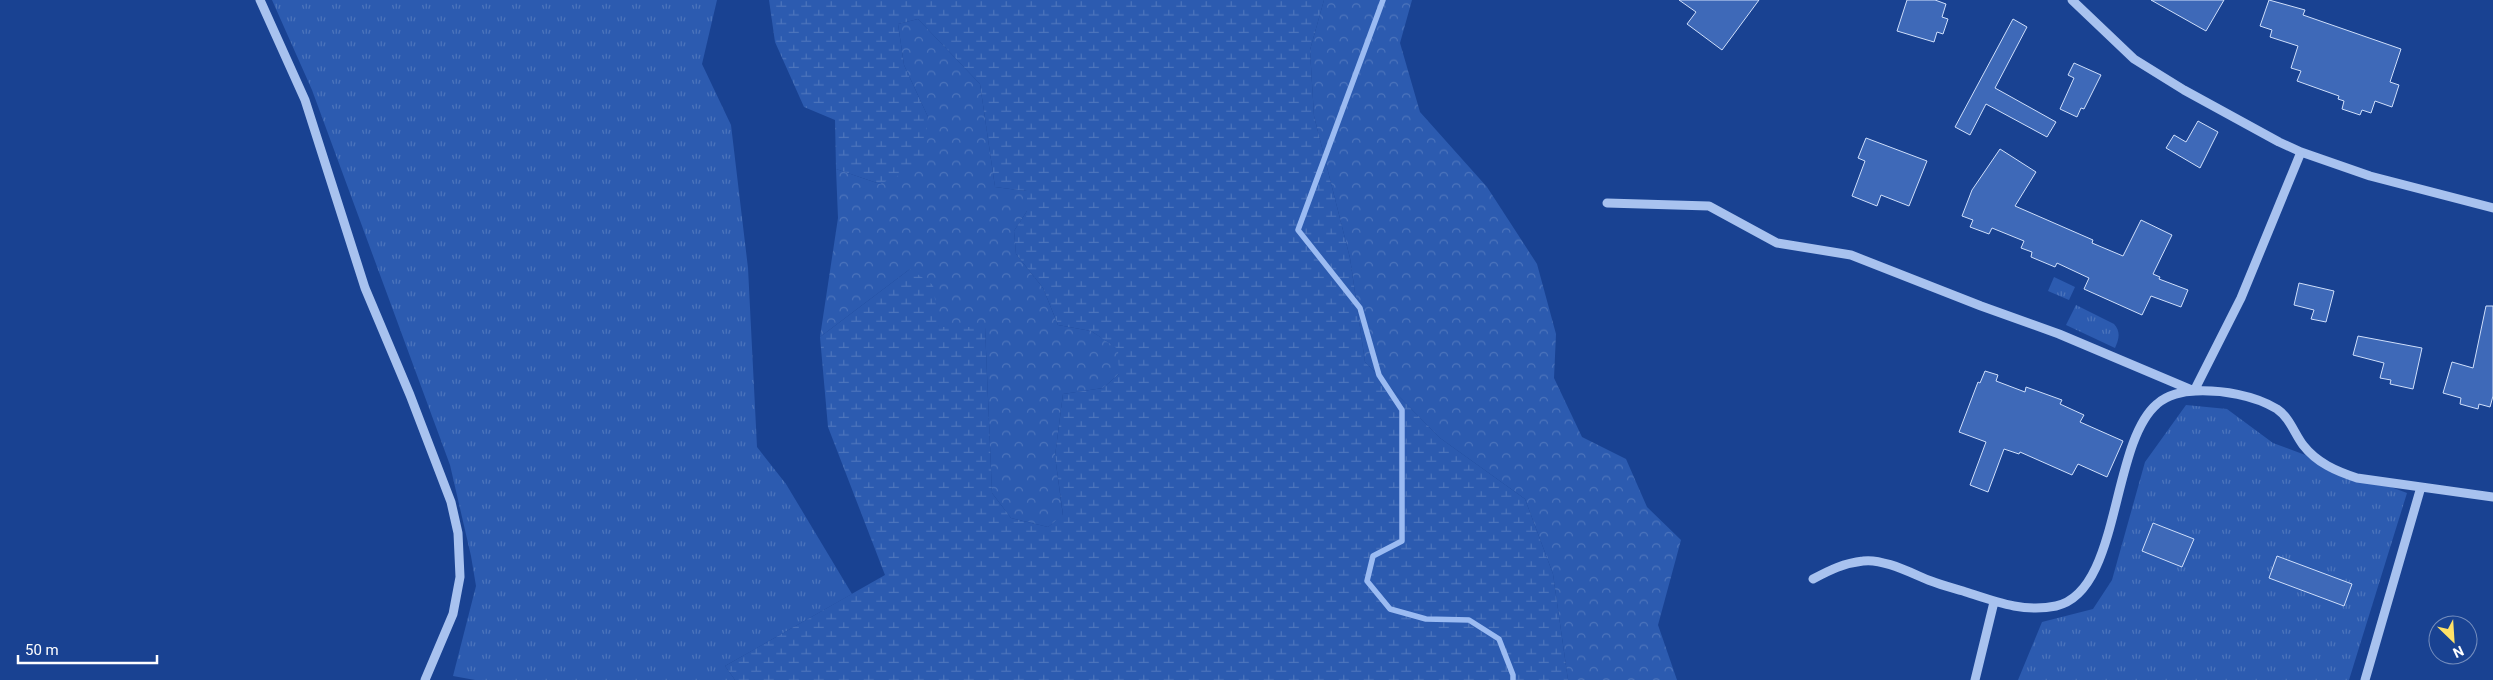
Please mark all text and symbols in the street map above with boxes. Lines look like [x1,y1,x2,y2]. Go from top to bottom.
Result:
north arrow [2428,615,2478,665]
scale bar [18,632,156,664]
text: 50 m [25,641,59,659]
text: N [2451,642,2466,661]

